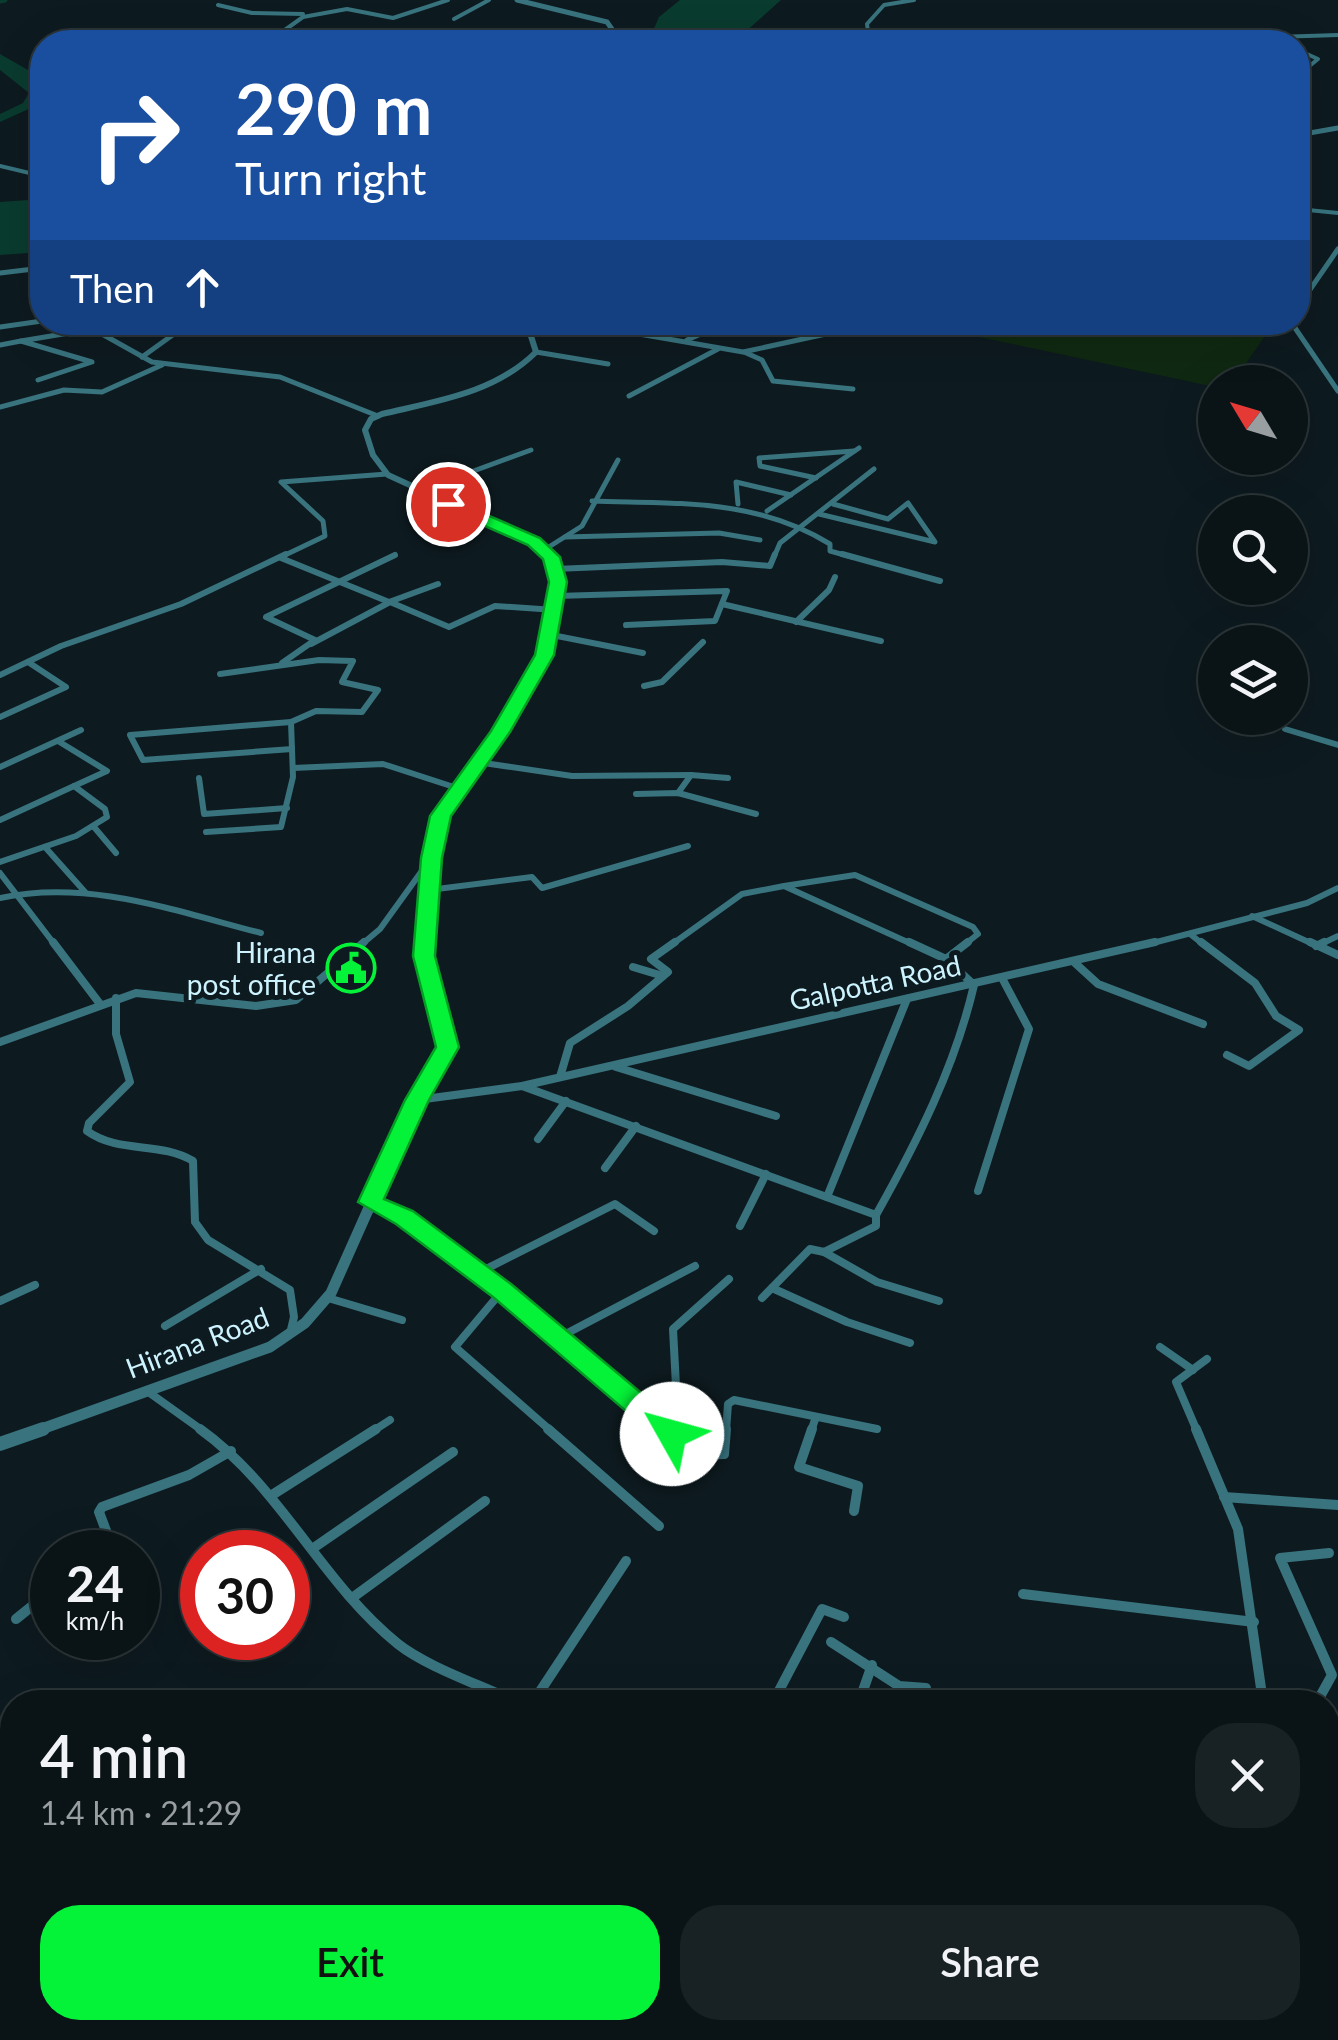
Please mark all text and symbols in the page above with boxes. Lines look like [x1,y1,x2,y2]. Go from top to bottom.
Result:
text: 290 m [235,66,432,150]
icon: right [70,70,200,200]
text: Turn right [235,151,426,205]
icon: ahead [175,260,230,315]
text: Then [70,265,155,311]
north arrow [1198,365,1308,475]
map controls [1198,365,1308,735]
pin [406,462,491,547]
icon: arrive [421,477,476,532]
button: search [1198,495,1308,605]
button: layers [1198,625,1308,735]
place label: Hirana post office [187,935,316,1001]
public building icon: Hirana post office [325,942,377,994]
street label: Galpotta Road [786,947,964,1017]
street label: Hirana Road [121,1299,273,1385]
position arrow [620,1382,724,1486]
speed limit sign: 30 [180,1530,310,1660]
text: 24 [66,1553,124,1613]
text: km/h [66,1605,124,1635]
text: 4 min [40,1719,188,1791]
button: close [1195,1723,1300,1828]
text: 1.4 km · 21:29 [40,1793,242,1832]
button: Exit [40,1905,660,2020]
button: Share [680,1905,1300,2020]

